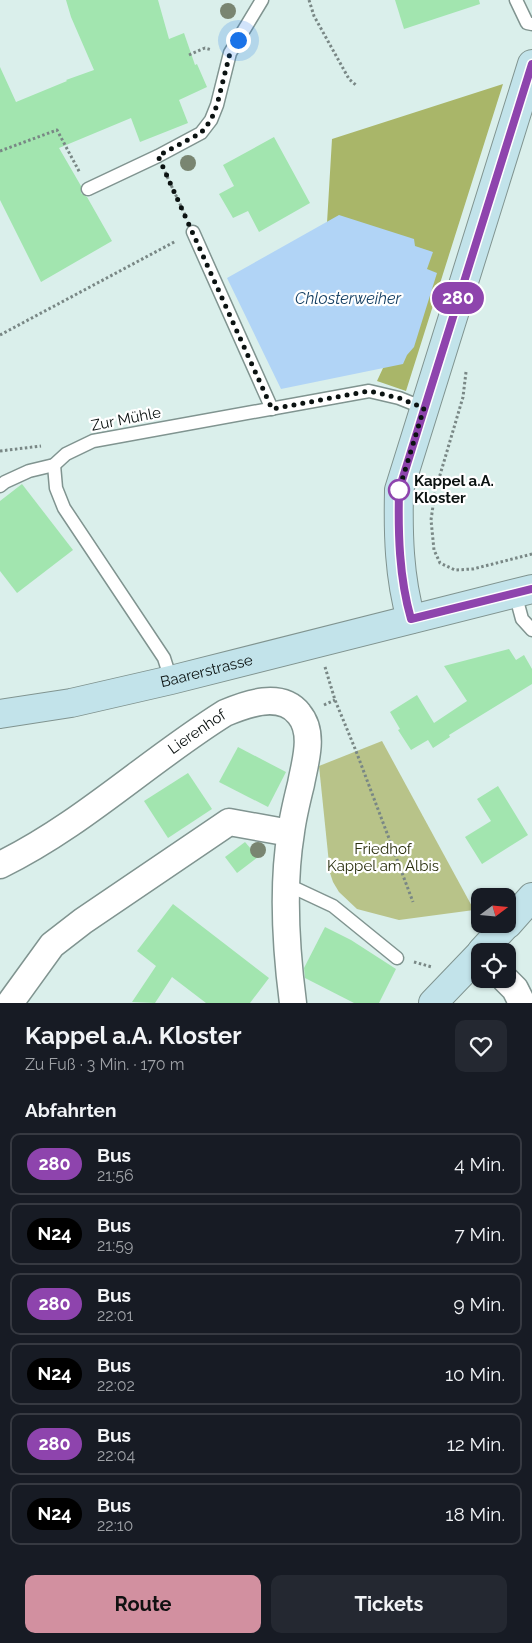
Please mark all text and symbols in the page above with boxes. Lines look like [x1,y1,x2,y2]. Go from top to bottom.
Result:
your location [226,28,251,53]
line badge: 280 [429,282,487,314]
text: 280 [442,287,474,308]
water label: Chlosterweiher [295,289,402,308]
street label: Zur Mühle [90,403,163,435]
place label: Kappel a.A. Kloster [414,472,494,507]
marker: Kappel a.A. Kloster [388,479,410,501]
street label: Baarerstrasse [159,651,255,691]
street label: Lierenhof [165,705,230,758]
park label: Friedhof Kappel am Albis [327,840,439,875]
north arrow [471,888,516,932]
map controls [471,888,516,988]
button: locate [471,943,516,988]
button: heart [455,1020,507,1072]
text: Kappel a.A. Kloster [25,1021,241,1050]
text: Zu Fuß · 3 Min. · 170 m [25,1055,184,1074]
text: Abfahrten [25,1099,116,1121]
text: Bus [97,1144,131,1166]
text: 280 [38,1153,71,1174]
text: 4 Min. [454,1153,505,1175]
text: 21:56 [97,1166,134,1185]
text: Bus [97,1214,131,1236]
text: N24 [37,1223,72,1244]
text: 7 Min. [455,1223,505,1245]
text: 21:59 [97,1236,133,1255]
text: Bus [97,1284,131,1306]
text: 280 [38,1293,71,1314]
text: 9 Min. [454,1293,505,1315]
text: 22:01 [97,1306,133,1325]
text: Bus [97,1354,131,1376]
text: N24 [37,1363,72,1384]
text: 10 Min. [445,1363,505,1385]
text: 22:02 [97,1376,135,1395]
text: Bus [97,1424,131,1446]
text: 280 [38,1433,71,1454]
text: 12 Min. [447,1433,505,1455]
text: 22:04 [97,1446,135,1465]
text: Bus [97,1494,131,1516]
text: N24 [37,1503,72,1524]
text: 18 Min. [445,1503,505,1525]
text: 22:10 [97,1516,133,1535]
button: Route [25,1575,261,1633]
button: Tickets [271,1575,507,1633]

